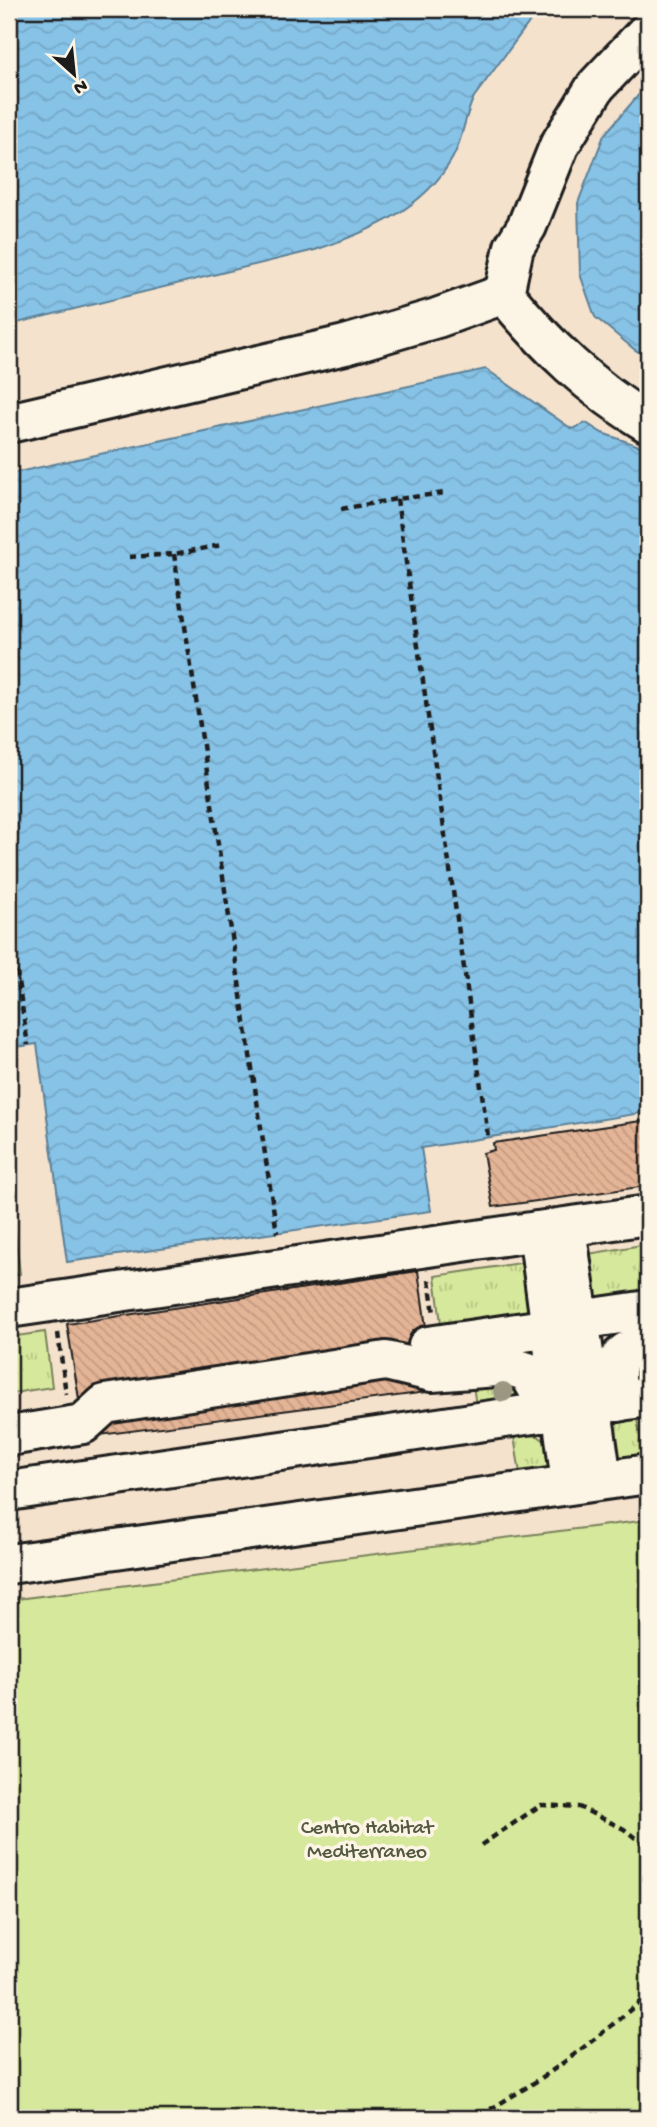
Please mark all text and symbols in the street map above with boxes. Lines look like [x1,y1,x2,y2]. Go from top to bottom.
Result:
north arrow [38,38,108,108]
text: N [69,73,91,99]
park label: Centro Habitat Mediterraneo [301,1817,436,1866]

